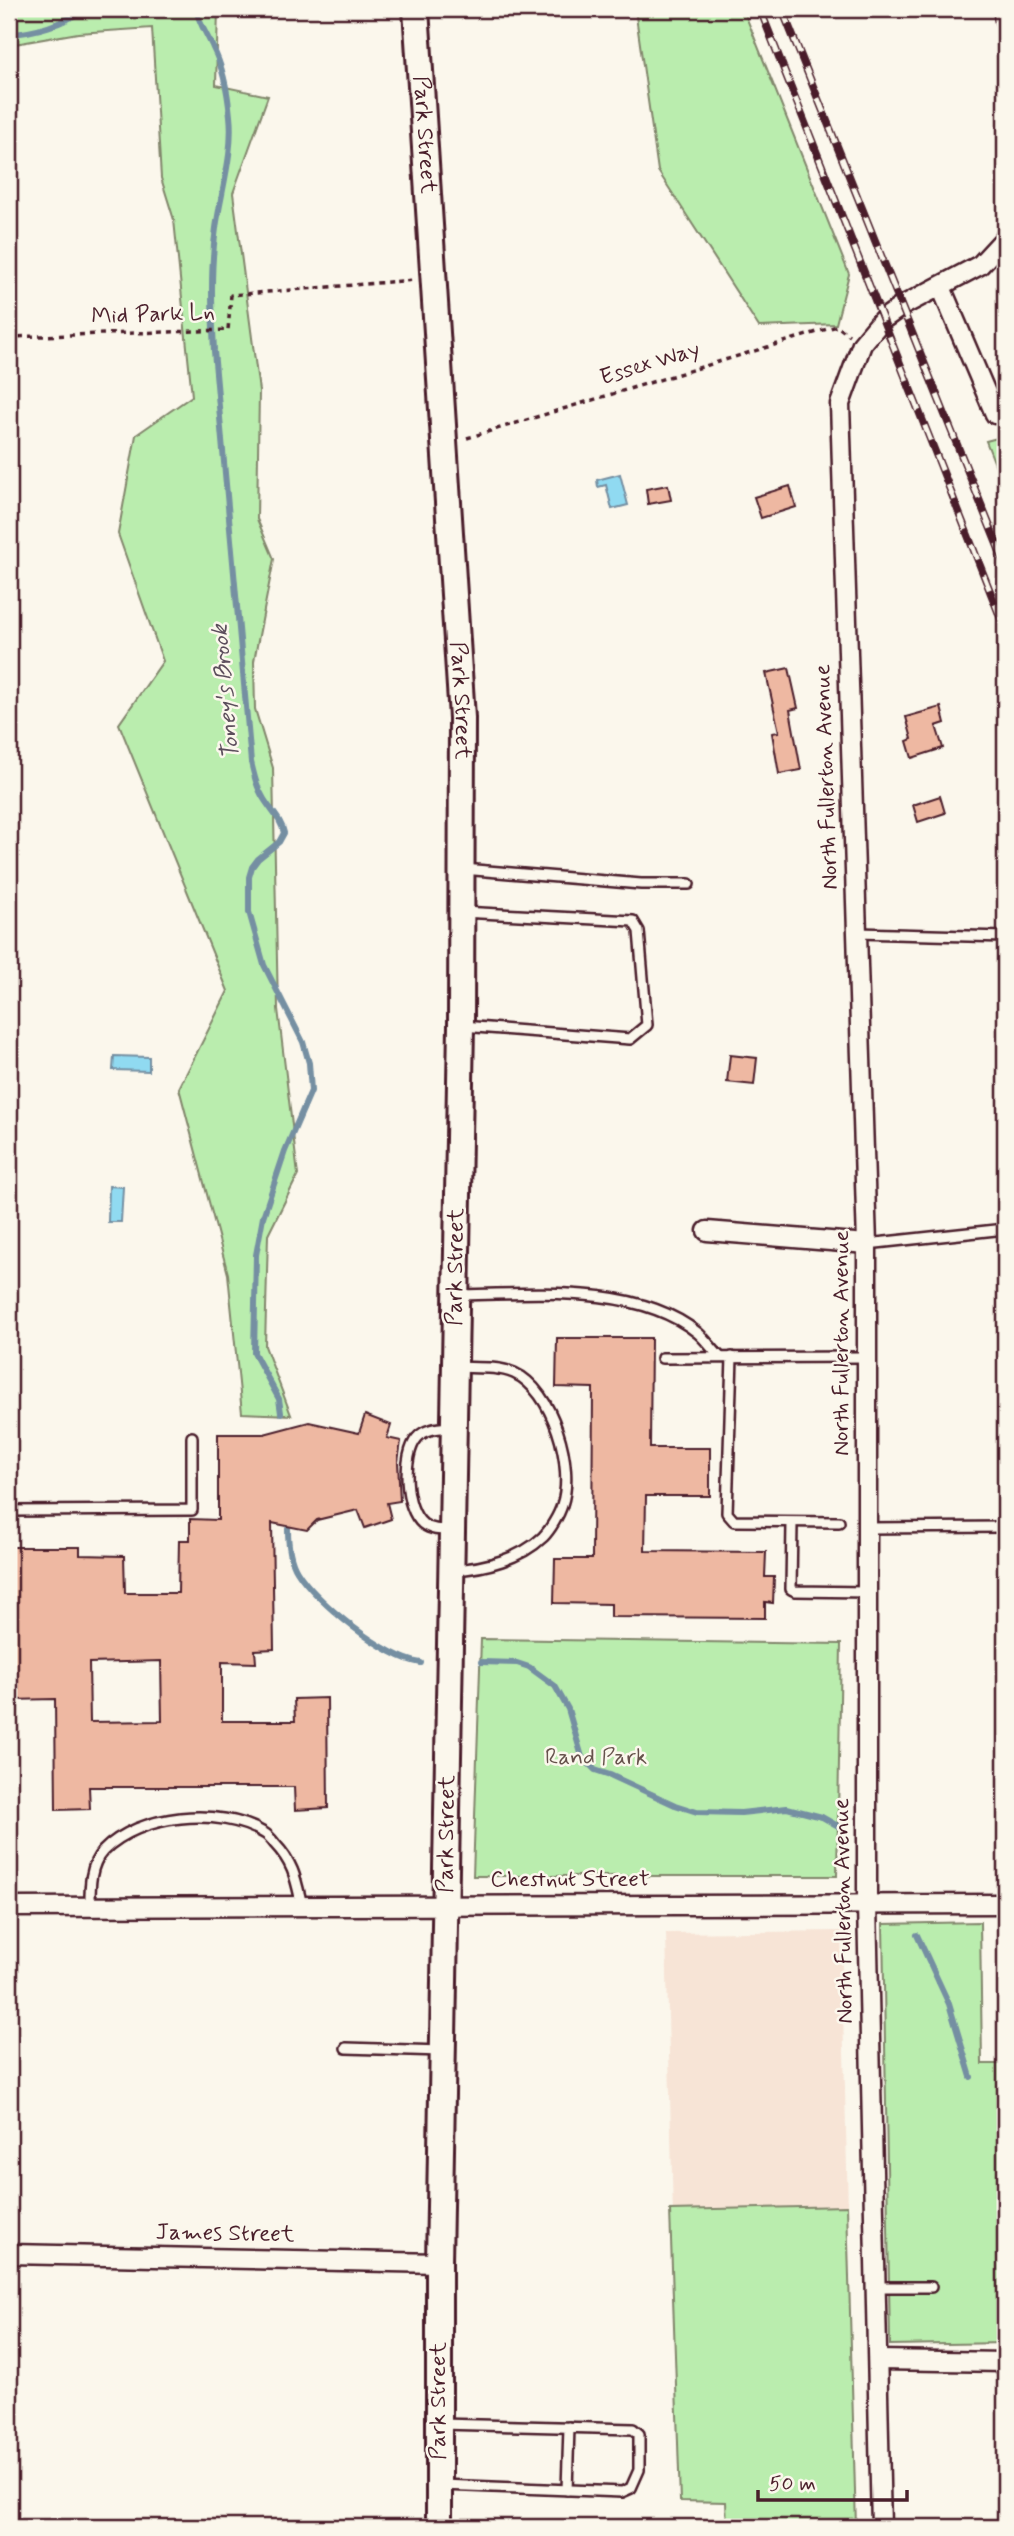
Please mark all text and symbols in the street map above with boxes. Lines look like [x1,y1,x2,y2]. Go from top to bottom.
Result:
street label: Park Street [405,75,443,195]
street label: Mid Park Ln [91,298,215,332]
street label: Essex Way [596,335,704,393]
water label: Toney's Brook [204,621,247,761]
street label: Park Street [442,641,477,760]
street label: North Fullerton Avenue [808,664,846,890]
street label: Park Street [440,1207,472,1326]
street label: North Fullerton Avenue [827,1230,857,1456]
park label: Rand Park [545,1743,647,1773]
street label: Park Street [431,1774,463,1893]
street label: North Fullerton Avenue [827,1798,861,2024]
street label: Chestnut Street [490,1865,650,1895]
street label: James Street [155,2218,295,2250]
street label: Park Street [424,2342,454,2460]
scale bar [758,2459,907,2503]
text: 50 m [769,2470,816,2498]

